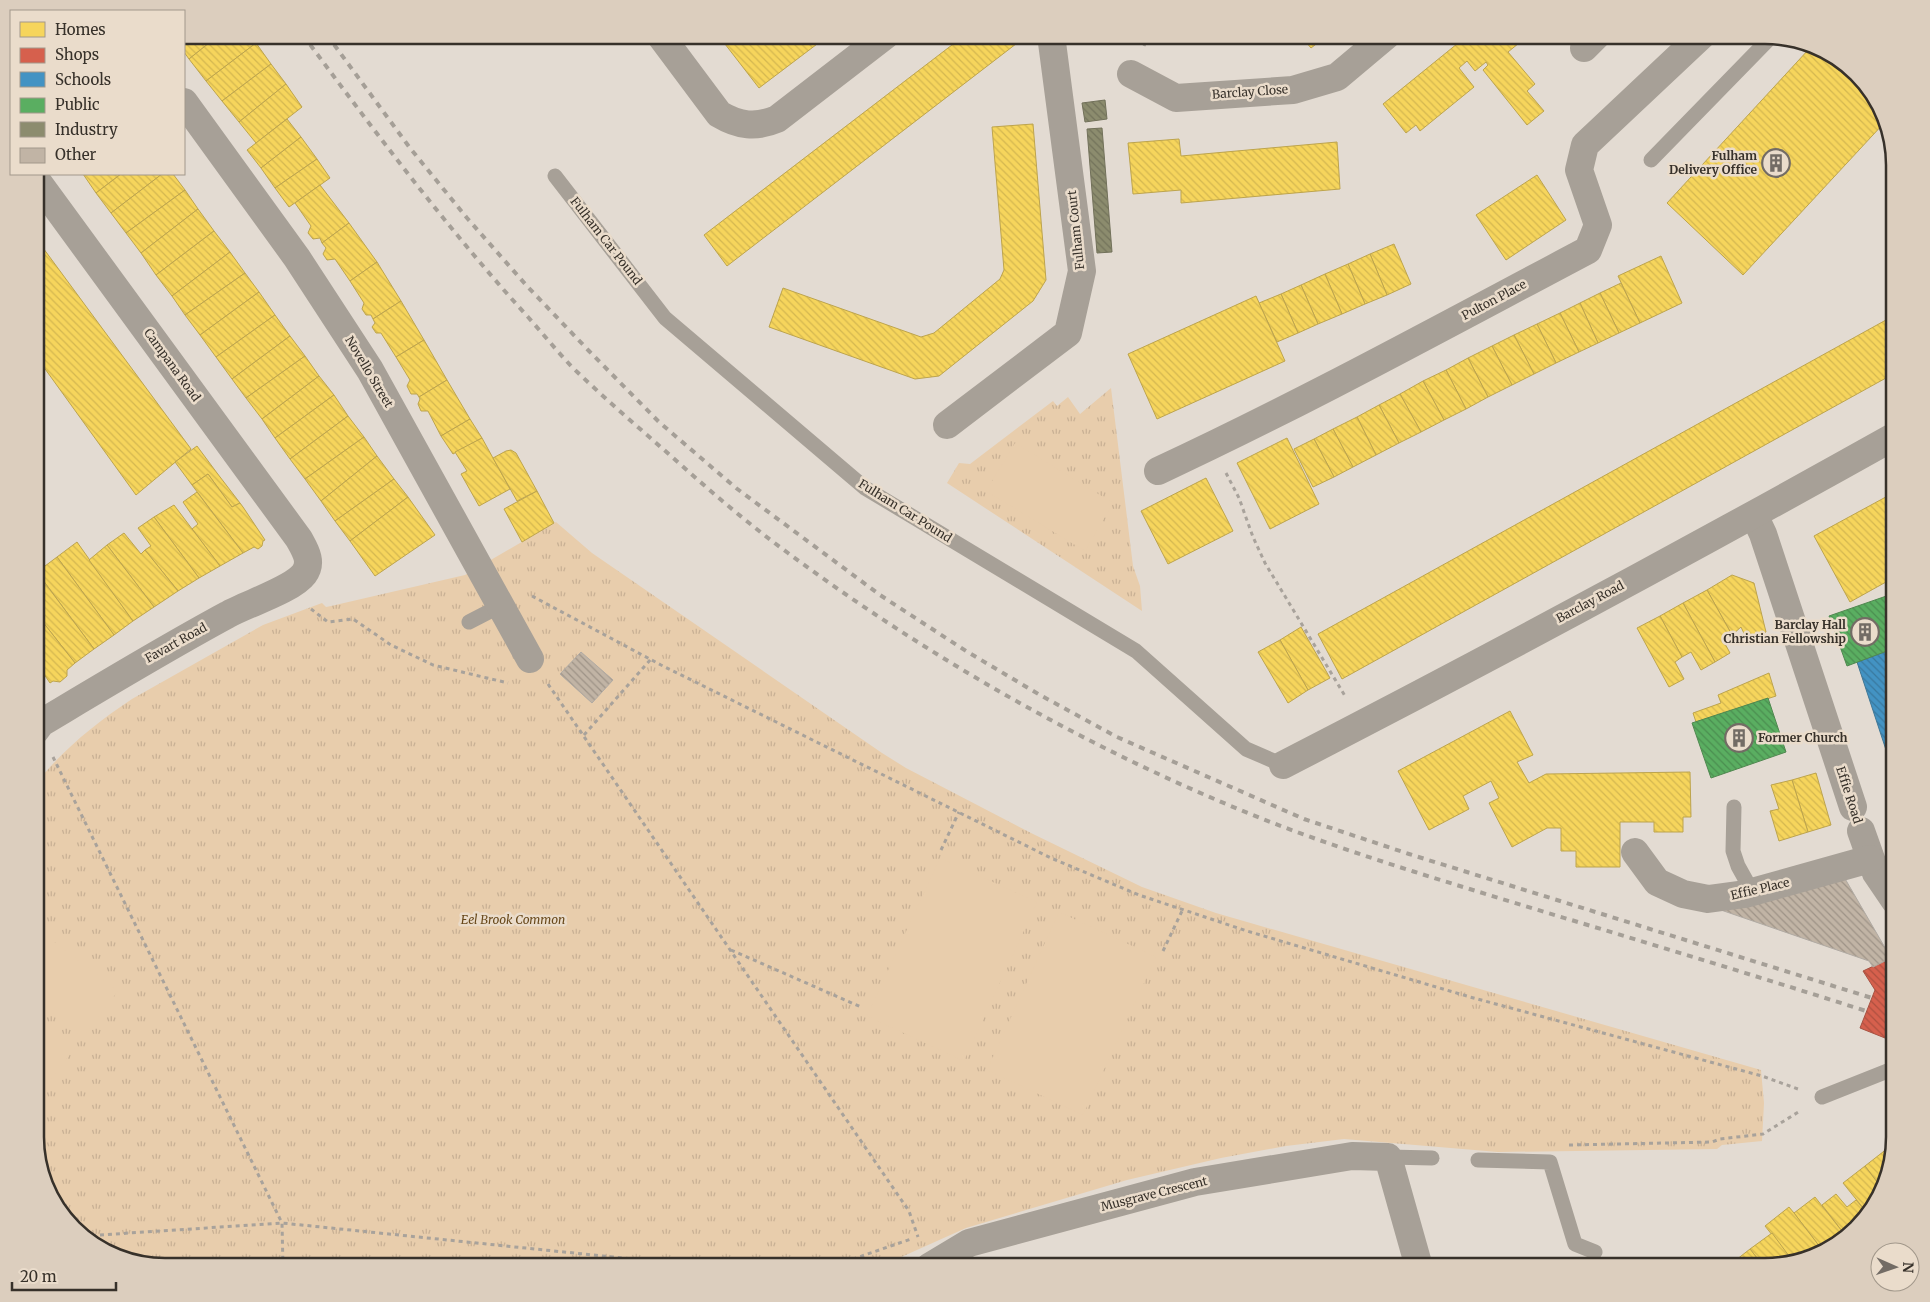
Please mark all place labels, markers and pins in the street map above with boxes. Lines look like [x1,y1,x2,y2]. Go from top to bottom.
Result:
place label: Fulham Delivery Office [1669,148,1757,177]
building icon: Fulham Delivery Office [1761,148,1791,178]
place label: Barclay Hall Christian Fellowship [1723,617,1846,646]
building icon: Barclay Hall Christian Fellowship [1850,617,1880,647]
building icon: Former Church [1724,723,1754,753]
place label: Former Church [1758,730,1847,745]

